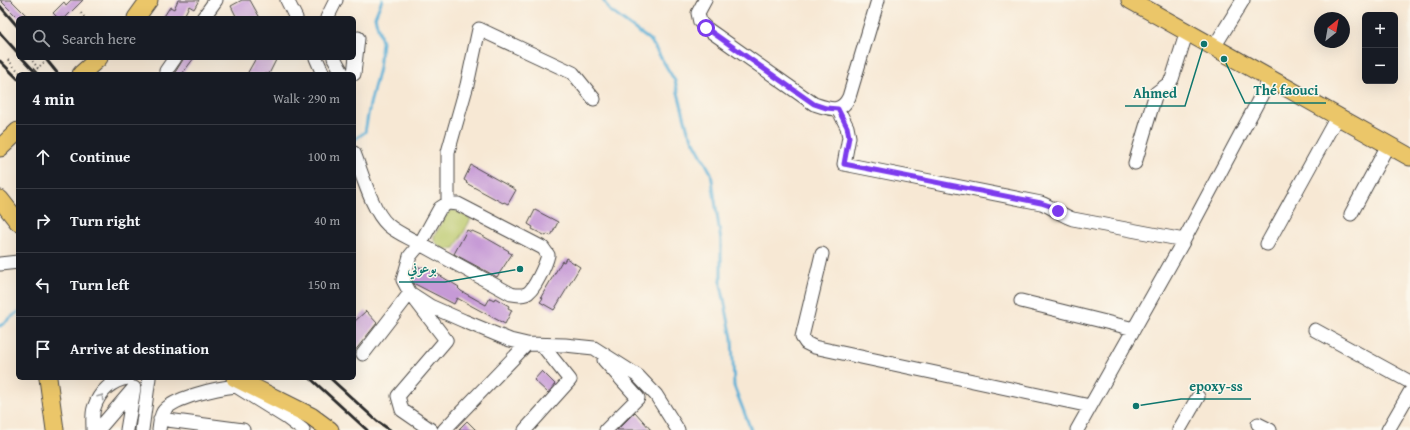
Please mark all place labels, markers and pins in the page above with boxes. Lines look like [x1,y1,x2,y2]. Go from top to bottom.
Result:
callout: Thé faouci [1245,77,1326,103]
callout: Ahmed [1125,80,1185,106]
callout: بوعوني [399,256,445,282]
callout: epoxy-ss [1181,373,1251,399]

